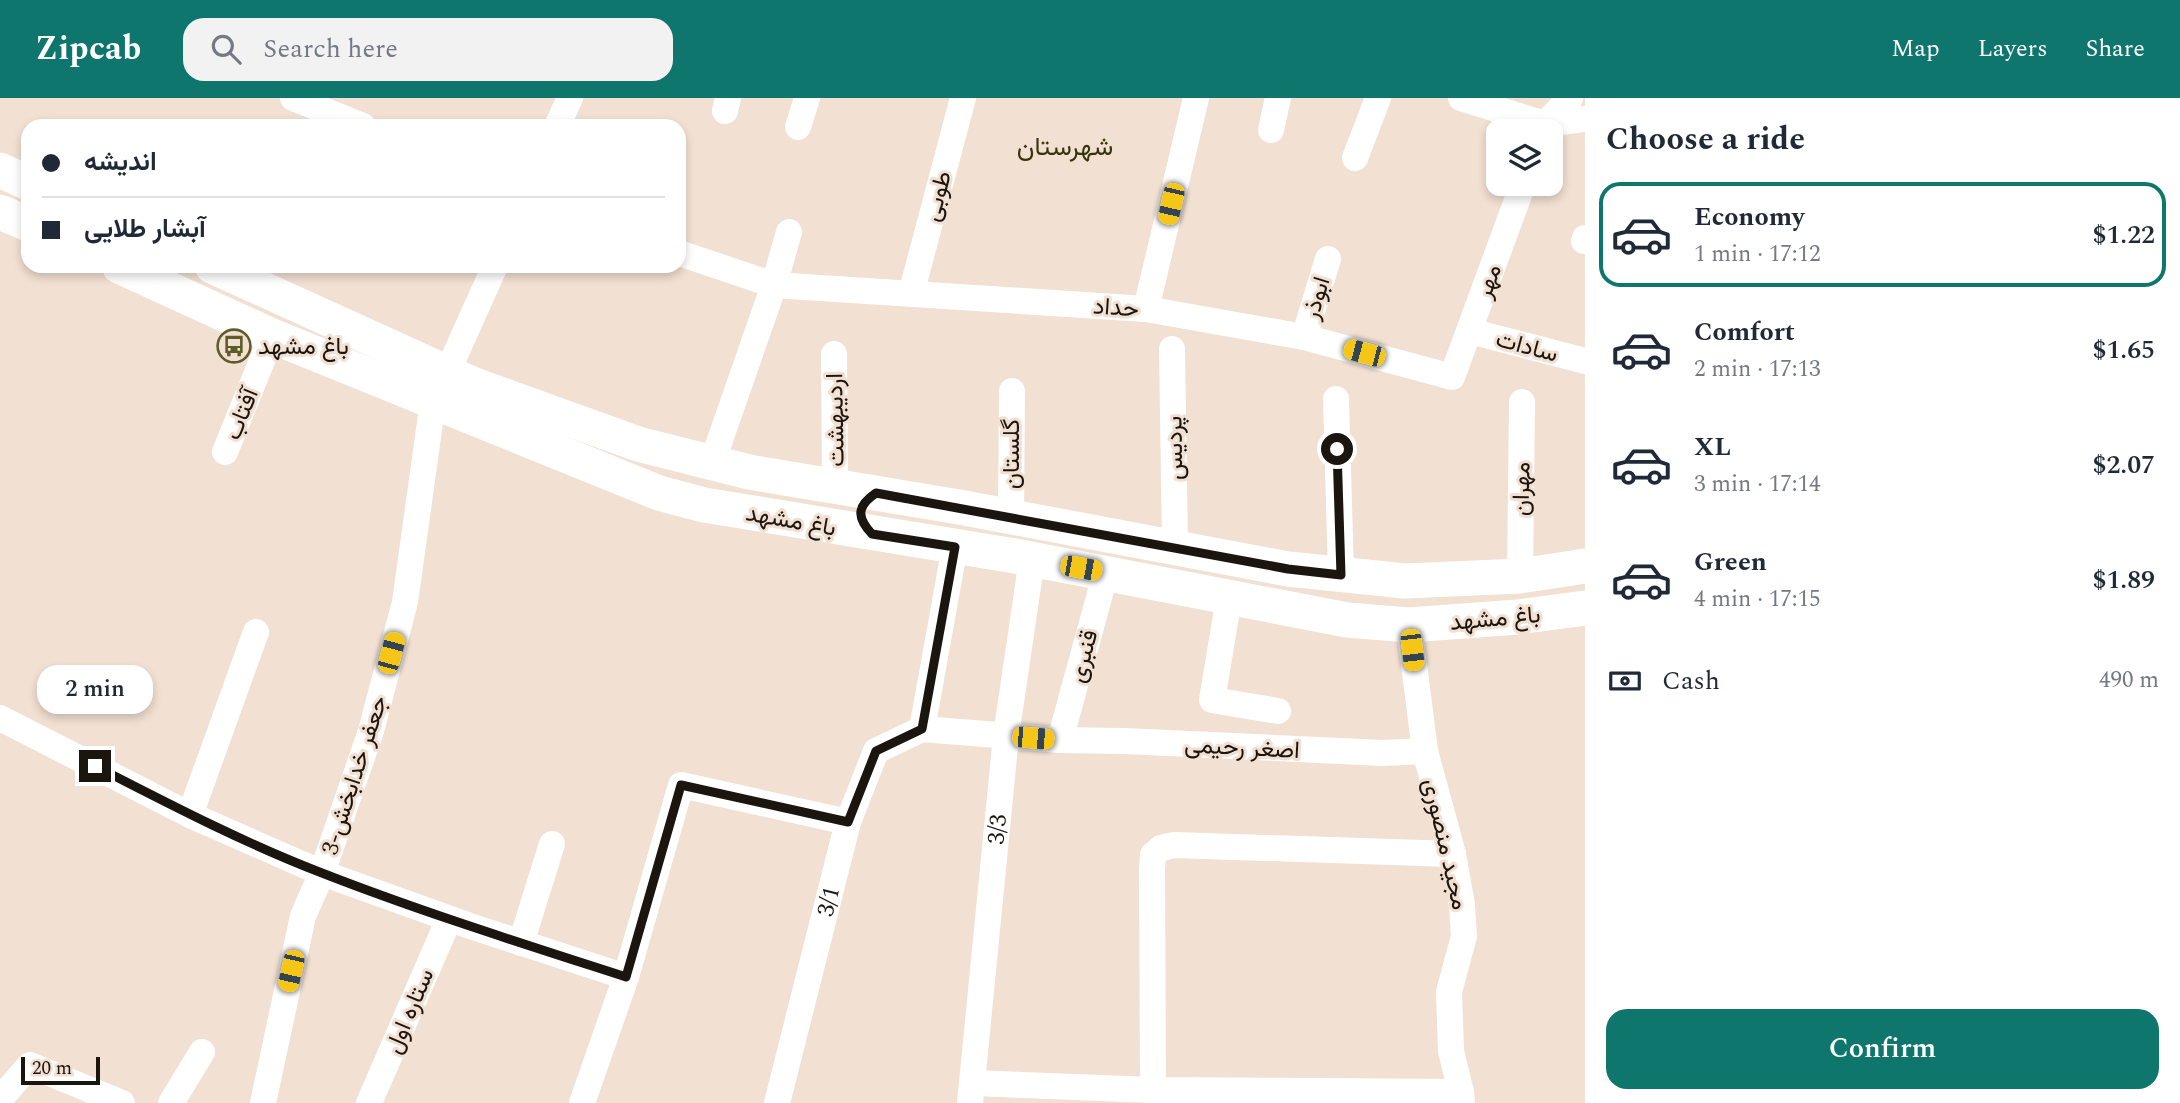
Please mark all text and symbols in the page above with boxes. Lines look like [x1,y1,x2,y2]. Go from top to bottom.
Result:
search box [183,18,673,81]
text: Zipcab [35,24,141,74]
text: Search here [263,29,398,69]
icon: search [207,30,245,68]
text: Map [1891,31,1940,67]
text: Layers [1978,31,2048,67]
text: Share [2086,31,2145,67]
text: Choose a ride [1606,115,1805,164]
map controls [1486,119,1563,196]
button: layers [1486,119,1563,196]
district label: شهرستان [1017,127,1113,167]
text: اندیشه [84,142,157,182]
street label: طوبی [914,167,962,226]
car [1157,181,1186,227]
text: Economy [1694,197,1804,237]
icon: car [1610,203,1673,266]
text: آبشار طلایی [84,209,206,249]
text: $1.22 [2092,215,2155,255]
text: 1 min · 17:12 [1694,237,1821,272]
street label: مهر [1466,259,1512,304]
street label: ابوذر [1293,272,1340,325]
street label: حداد [1092,288,1140,328]
text: Comfort [1694,312,1795,352]
icon: car [1610,318,1673,381]
street label: سادات [1492,321,1562,373]
bus stop icon: باغ مشهد [215,327,253,365]
place label: باغ مشهد [258,329,349,365]
text: $1.65 [2092,330,2155,370]
car [1341,337,1388,369]
text: 2 min · 17:13 [1694,352,1821,387]
street label: اردیبهشت [817,373,855,467]
street label: آفتاب [215,381,269,446]
street label: پردیس [1156,416,1194,480]
street label: گلستان [994,419,1030,489]
text: XL [1694,427,1731,467]
route start [1321,433,1353,465]
icon: car [1610,433,1673,496]
text: $2.07 [2092,445,2155,485]
street label: مهران [1504,462,1540,516]
text: 3 min · 17:14 [1694,467,1821,502]
street label: باغ مشهد [743,495,839,547]
text: Green [1694,542,1767,582]
icon: car [1610,548,1673,611]
car [1059,554,1104,582]
text: $1.89 [2092,560,2155,600]
text: 4 min · 17:15 [1694,582,1821,617]
street label: باغ مشهد [1448,597,1542,641]
street label: قنبری [1060,626,1108,687]
car [1400,628,1425,672]
car [376,630,407,676]
text: Cash [1662,661,1720,701]
icon: cash [1606,662,1644,700]
text: 490 m [2099,663,2159,698]
callout: 2 min [37,664,153,714]
text: 2 min [65,672,125,707]
street label: جعفر خدابخش-3 [312,691,398,860]
car [1012,726,1055,750]
street label: اصغر رحیمی [1183,727,1301,769]
route end [79,750,111,782]
street label: مجید منصوری [1412,775,1478,914]
street label: 3/3 [978,813,1017,846]
street label: 3/1 [808,883,850,921]
car [277,948,306,994]
street label: ستاره اول [376,963,444,1060]
button: Confirm [1606,1009,2159,1089]
scale bar [21,1054,100,1086]
text: 20 m [32,1054,72,1083]

